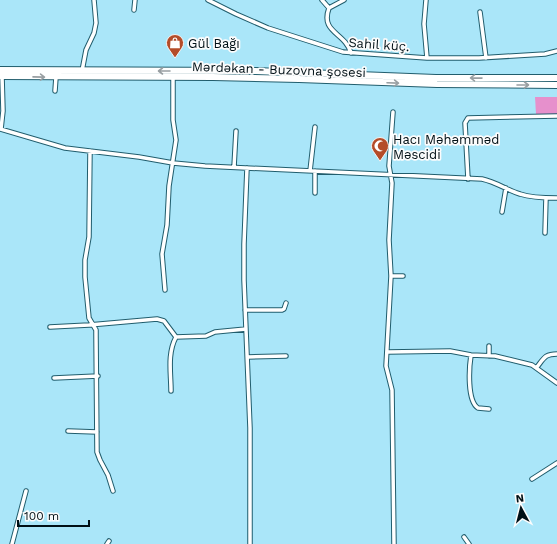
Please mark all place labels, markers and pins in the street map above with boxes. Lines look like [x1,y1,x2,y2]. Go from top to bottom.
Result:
shop icon: Gül Bağı [165,33,185,58]
place label: Gül Bağı [188,36,240,51]
place label: Hacı Məhəmməd Məscidi [393,132,499,162]
mosque icon: Hacı Məhəmməd Məscidi [370,136,390,161]

